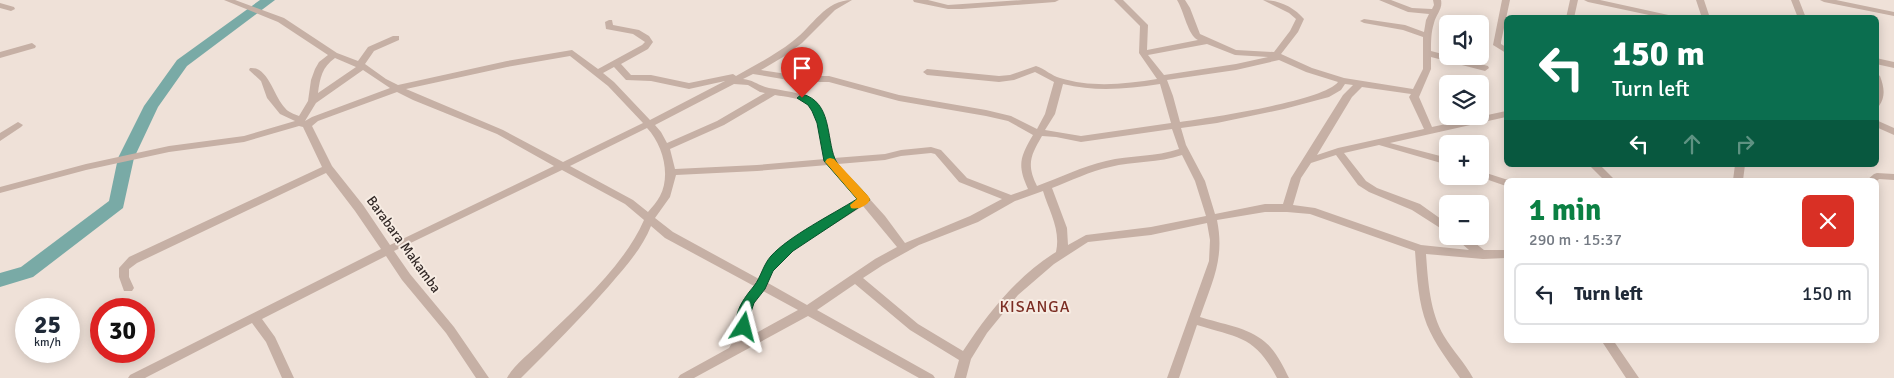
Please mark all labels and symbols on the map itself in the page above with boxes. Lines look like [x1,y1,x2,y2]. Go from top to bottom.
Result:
pin [781,47,823,98]
street label: Barabara Makamba [363,193,444,296]
district label: KISANGA [1000,297,1070,317]
speed limit sign: 30 [90,298,155,363]
position arrow [717,300,769,352]

